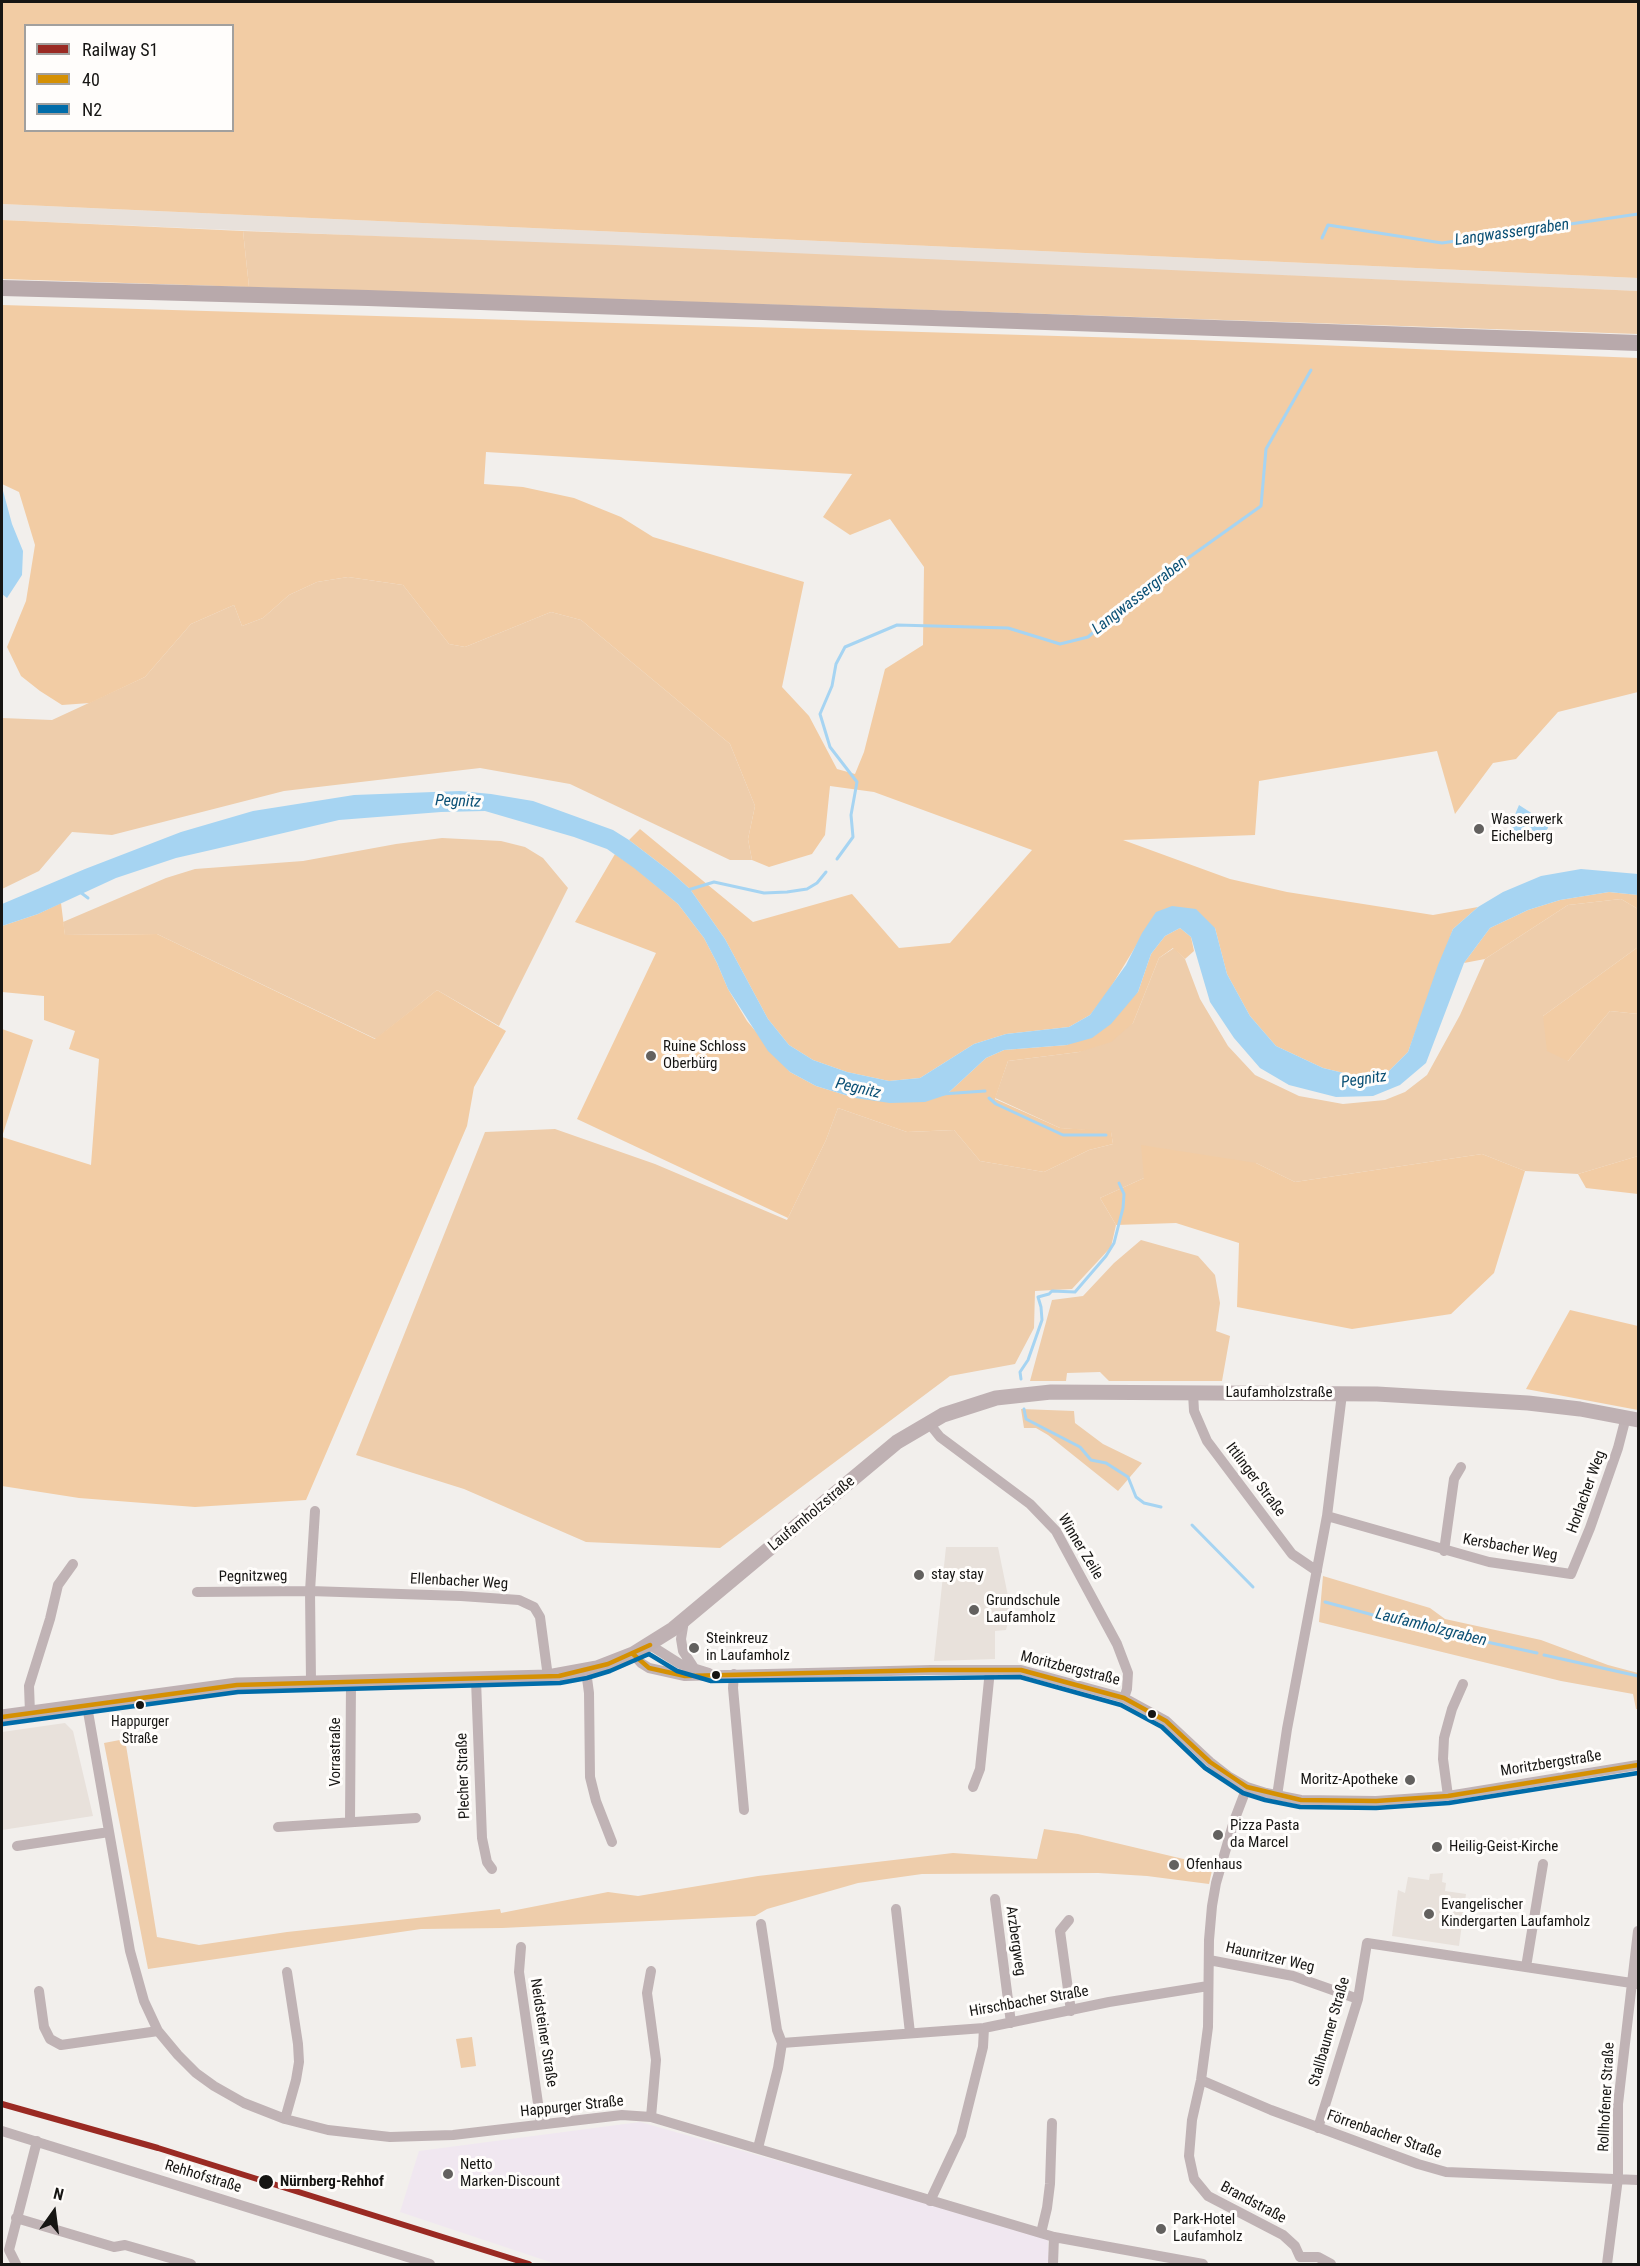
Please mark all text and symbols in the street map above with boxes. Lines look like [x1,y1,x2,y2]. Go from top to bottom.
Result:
legend [24,24,234,132]
text: Railway S1 [82,39,158,60]
text: 40 [82,69,100,90]
text: N2 [82,99,102,120]
water label: Langwassergraben [1453,215,1571,251]
water label: Langwassergraben [1089,553,1191,639]
water label: Pegnitz [435,792,481,812]
place label: Wasserwerk Eichelberg [1491,811,1563,846]
marker: Wasserwerk Eichelberg [1472,822,1486,836]
place label: Ruine Schloss Oberbürg [663,1038,746,1073]
marker: Ruine Schloss Oberbürg [644,1049,658,1063]
water label: Pegnitz [1340,1067,1388,1093]
water label: Pegnitz [833,1074,883,1104]
street label: Laufamholzstraße [1225,1384,1333,1402]
street label: Ittlinger Straße [1221,1440,1289,1520]
street label: Horlacher Weg [1564,1448,1610,1536]
street label: Laufamholzstraße [765,1473,859,1555]
street label: Winner Zeile [1053,1511,1107,1583]
street label: Kersbacher Weg [1461,1531,1559,1565]
place label: stay stay [931,1566,984,1584]
street label: Pegnitzweg [219,1567,287,1587]
marker: stay stay [912,1568,926,1582]
street label: Ellenbacher Weg [410,1570,508,1594]
place label: Grundschule Laufamholz [986,1592,1060,1627]
marker: Grundschule Laufamholz [967,1603,981,1617]
water label: Laufamholzgraben [1373,1605,1489,1651]
place label: Steinkreuz in Laufamholz [706,1630,790,1665]
marker: Steinkreuz in Laufamholz [687,1641,701,1655]
street label: Moritzbergstraße [1018,1648,1122,1690]
unlabelled marker [710,1669,722,1681]
marker: Happurger Straße [134,1699,146,1711]
unlabelled marker [1146,1708,1158,1720]
place label: Happurger Straße [111,1714,169,1746]
street label: Vorrastraße [327,1717,345,1787]
street label: Plecher Straße [453,1732,475,1820]
street label: Moritzbergstraße [1499,1747,1603,1781]
place label: Moritz-Apotheke [1300,1771,1398,1789]
marker: Moritz-Apotheke [1403,1773,1417,1787]
place label: Pizza Pasta da Marcel [1230,1817,1299,1852]
marker: Pizza Pasta da Marcel [1211,1828,1225,1842]
place label: Heilig-Geist-Kirche [1449,1838,1558,1856]
marker: Heilig-Geist-Kirche [1430,1840,1444,1854]
place label: Ofenhaus [1186,1856,1242,1874]
marker: Ofenhaus [1167,1858,1181,1872]
place label: Evangelischer Kindergarten Laufamholz [1441,1896,1590,1931]
street label: Arzbergweg [1001,1905,1029,1977]
marker: Evangelischer Kindergarten Laufamholz [1422,1907,1436,1921]
street label: Haunritzer Weg [1224,1939,1316,1977]
street label: Stallbaumer Straße [1306,1975,1354,2089]
street label: Neidsteiner Straße [526,1977,560,2089]
street label: Hirschbacher Straße [968,1983,1090,2021]
street label: Rollhofener Straße [1595,2042,1619,2152]
street label: Happurger Straße [519,2093,625,2121]
street label: Förrenbacher Straße [1324,2107,1444,2163]
place label: Netto Marken-Discount [460,2156,560,2191]
street label: Rehhofstraße [162,2157,244,2197]
marker: Netto Marken-Discount [441,2167,455,2181]
marker: Nürnberg-Rehhof [257,2173,275,2191]
place label: Nürnberg-Rehhof [280,2173,384,2191]
street label: Brandstraße [1217,2178,1289,2228]
north arrow [24,2182,84,2242]
text: N [51,2184,66,2204]
place label: Park-Hotel Laufamholz [1173,2211,1243,2246]
marker: Park-Hotel Laufamholz [1154,2222,1168,2236]

